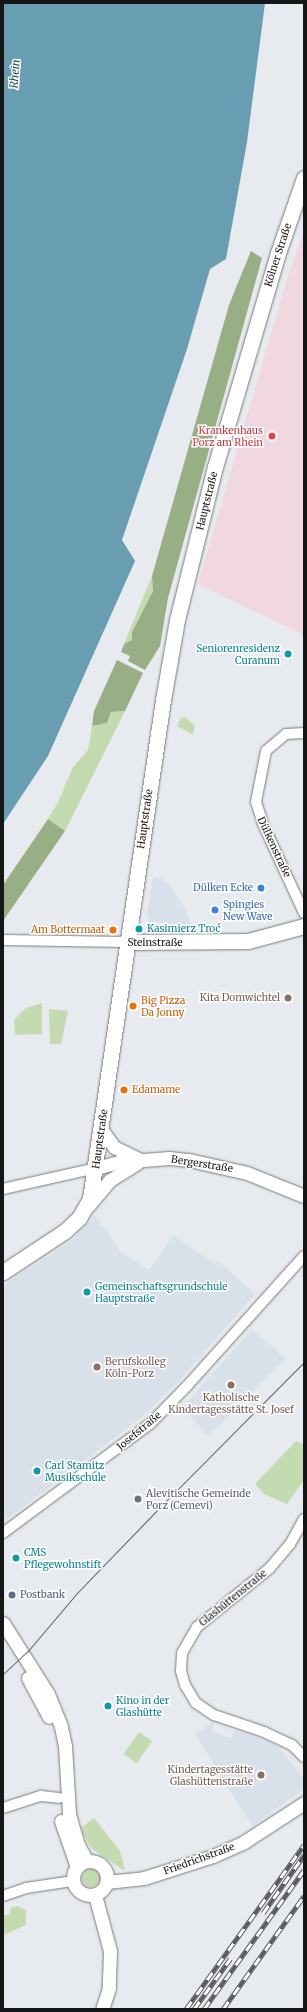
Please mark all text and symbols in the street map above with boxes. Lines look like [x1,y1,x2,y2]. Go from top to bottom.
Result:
water label: Rhein [7,59,23,89]
street label: Kölner Straße [262,222,294,288]
place label: Krankenhaus Porz am Rhein [192,424,263,448]
marker: Krankenhaus Porz am Rhein [266,430,278,442]
street label: Hauptstraße [194,470,220,532]
place label: Seniorenresidenz Curanum [196,642,280,666]
marker: Seniorenresidenz Curanum [283,649,293,659]
street label: Hauptstraße [135,788,155,850]
street label: Dülkenstraße [255,815,293,879]
place label: Dülken Ecke [193,882,253,894]
marker: Dülken Ecke [256,883,266,893]
place label: Spingies New Wave [223,898,272,922]
marker: Spingies New Wave [210,905,220,915]
place label: Kasimierz Troć [147,923,221,935]
place label: Am Bottermaat [31,924,105,936]
marker: Kasimierz Troć [134,924,144,934]
marker: Am Bottermaat [108,925,118,935]
street label: Steinstraße [127,937,183,949]
place label: Kita Domwichtel [200,992,280,1004]
marker: Kita Domwichtel [283,993,293,1003]
place label: Big Pizza Da Jonny [141,994,185,1018]
marker: Big Pizza Da Jonny [128,1001,138,1011]
place label: Edamame [132,1084,180,1096]
marker: Edamame [119,1085,129,1095]
street label: Hauptstraße [90,1108,110,1170]
street label: Bergerstraße [170,1153,234,1175]
place label: Gemeinschaftsgrundschule Hauptstraße [95,1280,227,1304]
marker: Gemeinschaftsgrundschule Hauptstraße [82,1287,92,1297]
place label: Berufskolleg Köln-Porz [105,1355,166,1378]
marker: Berufskolleg Köln-Porz [92,1362,102,1372]
marker: Katholische Kindertagesstätte St. Josef [226,1380,236,1390]
place label: Katholische Kindertagesstätte St. Josef [168,1391,294,1414]
street label: Josefstraße [115,1409,163,1453]
place label: Carl Stamitz Musikschule [45,1459,106,1482]
marker: Carl Stamitz Musikschule [32,1466,42,1476]
place label: Alevitische Gemeinde Porz (Cemevi) [146,1487,251,1510]
marker: Alevitische Gemeinde Porz (Cemevi) [133,1494,143,1504]
place label: CMS Pflegewohnstift [24,1546,101,1570]
marker: CMS Pflegewohnstift [11,1553,21,1563]
street label: Glashüttenstraße [197,1567,269,1629]
place label: Postbank [20,1589,65,1601]
marker: Postbank [7,1590,17,1600]
place label: Kino in der Glashütte [116,1694,169,1718]
marker: Kino in der Glashütte [103,1701,113,1711]
place label: Kindertagesstätte Glashüttenstraße [168,1763,253,1786]
marker: Kindertagesstätte Glashüttenstraße [256,1770,266,1780]
street label: Friedrichstraße [162,1841,236,1877]

